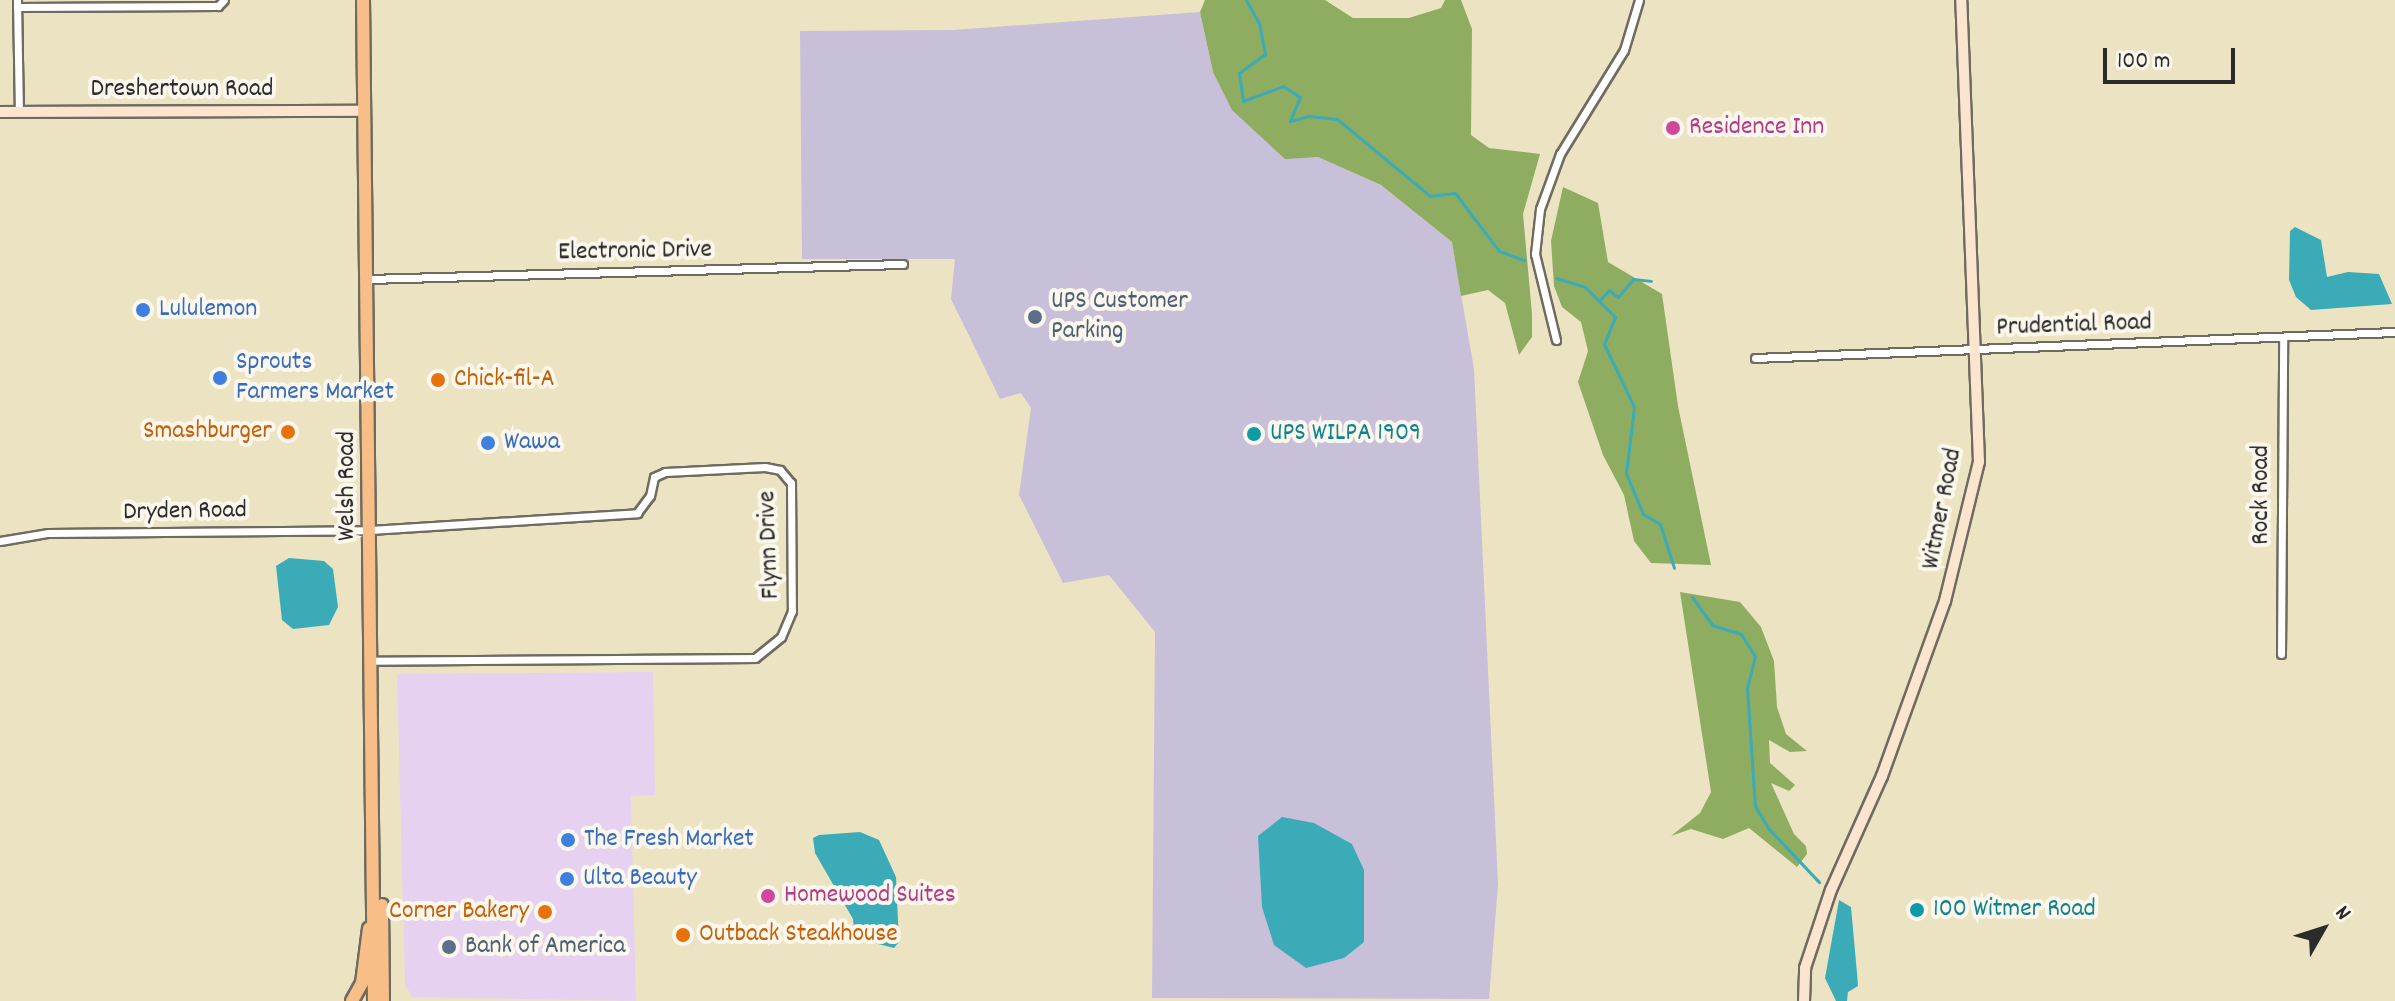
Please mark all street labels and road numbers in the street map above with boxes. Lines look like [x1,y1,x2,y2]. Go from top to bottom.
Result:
street label: Dreshertown Road [91,74,273,106]
street label: Electronic Drive [558,235,712,269]
street label: Prudential Road [1996,308,2152,344]
street label: Welsh Road [332,431,364,541]
street label: Rock Road [2246,445,2278,545]
street label: Witmer Road [1916,446,1970,572]
street label: Flynn Drive [753,490,787,600]
street label: Dryden Road [123,495,247,529]

